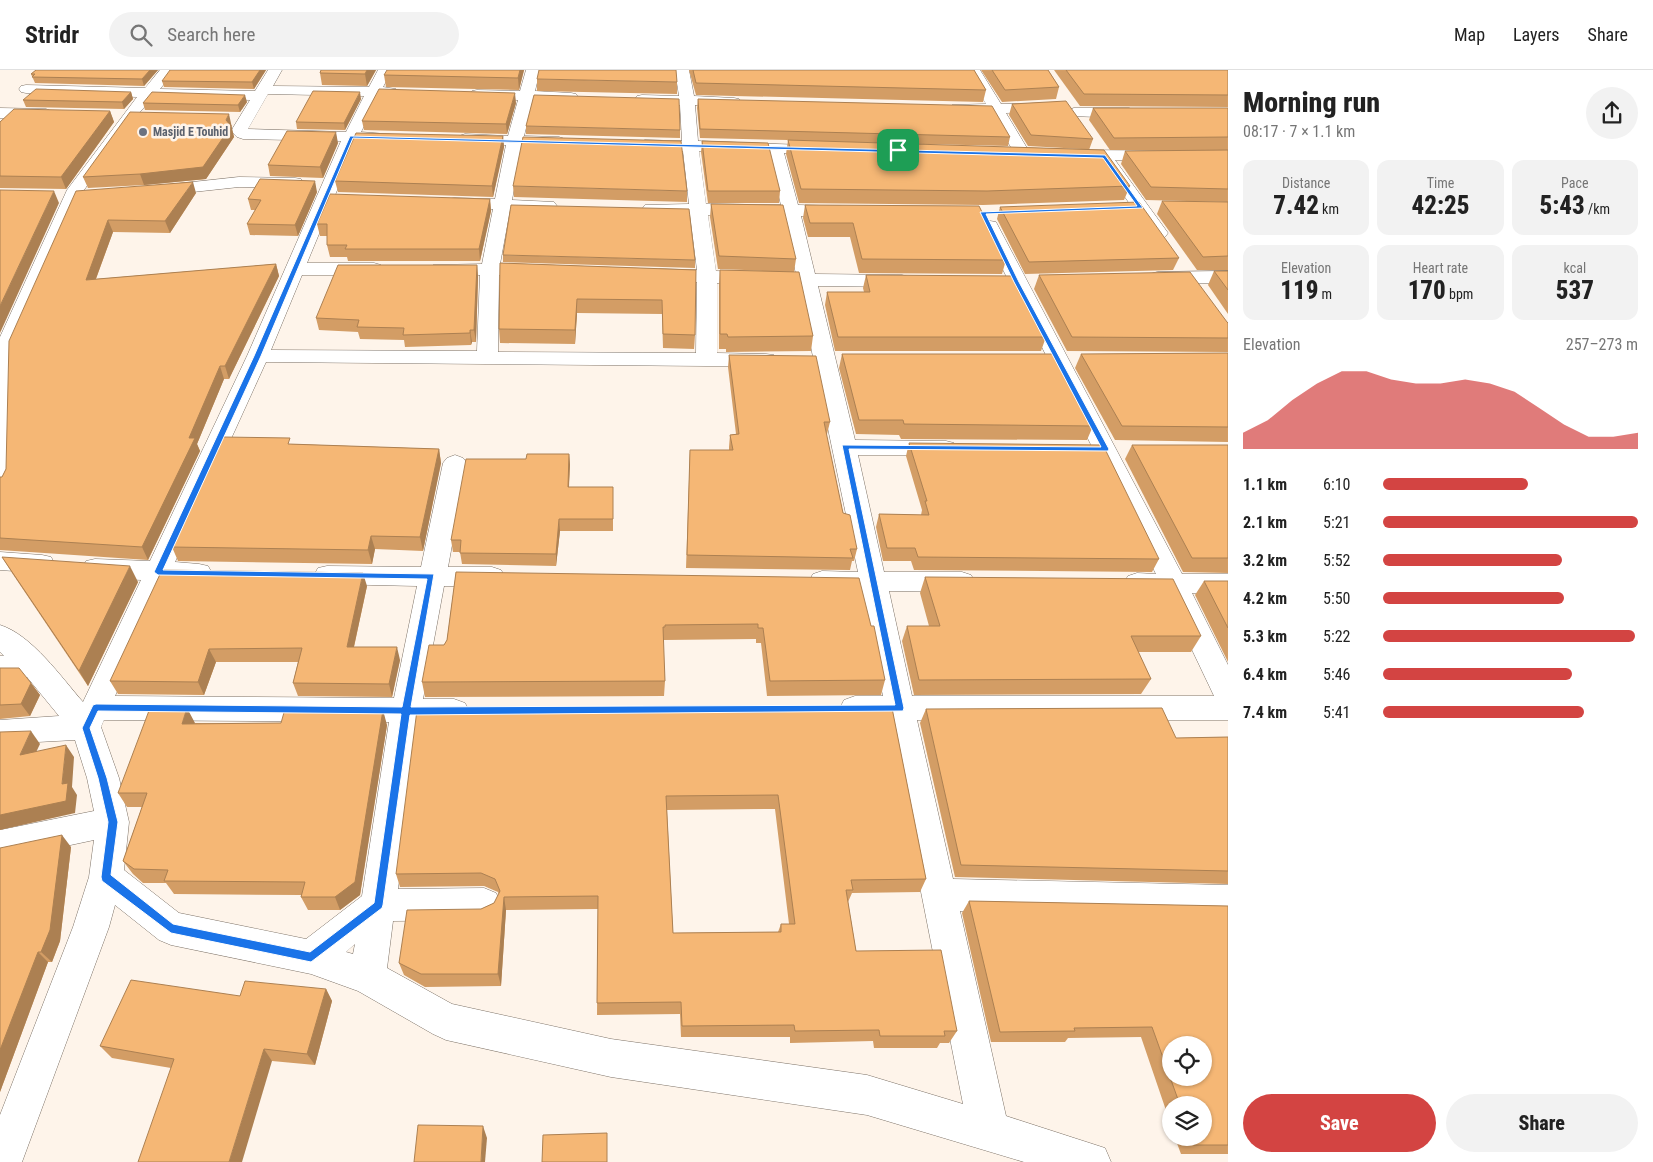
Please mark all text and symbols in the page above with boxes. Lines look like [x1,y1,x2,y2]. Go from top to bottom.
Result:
search box [109,12,459,57]
text: Stridr [25,21,79,49]
icon: search [127,21,155,49]
text: Search here [167,23,256,46]
text: Map [1454,24,1485,45]
text: Layers [1513,24,1560,45]
text: Share [1588,24,1628,45]
text: Morning run [1243,86,1380,119]
button: share [1586,87,1638,139]
text: 08:17 · 7 × 1.1 km [1243,122,1355,141]
place label: Masjid E Touhid [153,125,228,139]
marker: Masjid E Touhid [137,126,149,138]
pin [877,129,919,171]
icon: arrive [884,136,912,164]
text: Distance [1282,175,1330,191]
text: Time [1427,175,1454,191]
text: Pace [1561,175,1589,191]
text: 7.42 [1273,191,1319,220]
text: 42:25 [1412,191,1469,220]
text: 5:43 [1540,191,1585,220]
text: km [1319,201,1339,217]
text: /km [1585,201,1610,217]
text: Elevation [1281,260,1331,276]
text: Heart rate [1413,260,1468,276]
text: kcal [1564,260,1586,276]
text: 119 [1280,276,1318,305]
text: 170 [1408,276,1446,305]
text: 537 [1556,276,1594,305]
text: m [1318,286,1332,302]
text: bpm [1446,286,1473,302]
text: Elevation [1243,335,1301,354]
text: 257–273 m [1566,335,1638,354]
text: 1.1 km [1243,475,1287,494]
text: 6:10 [1323,475,1350,494]
text: 2.1 km [1243,513,1287,532]
text: 5:21 [1323,513,1350,532]
text: 3.2 km [1243,551,1287,570]
text: 5:52 [1323,551,1350,570]
text: 4.2 km [1243,589,1287,608]
text: 5:50 [1323,589,1350,608]
text: 5.3 km [1243,627,1287,646]
text: 5:22 [1323,627,1350,646]
text: 6.4 km [1243,665,1287,684]
text: 5:46 [1323,665,1350,684]
text: 7.4 km [1243,703,1287,722]
text: 5:41 [1323,703,1350,722]
map controls [1162,1036,1212,1146]
button: locate [1162,1036,1212,1086]
button: Save [1243,1094,1436,1152]
button: Share [1446,1094,1638,1152]
button: layers [1162,1096,1212,1146]

